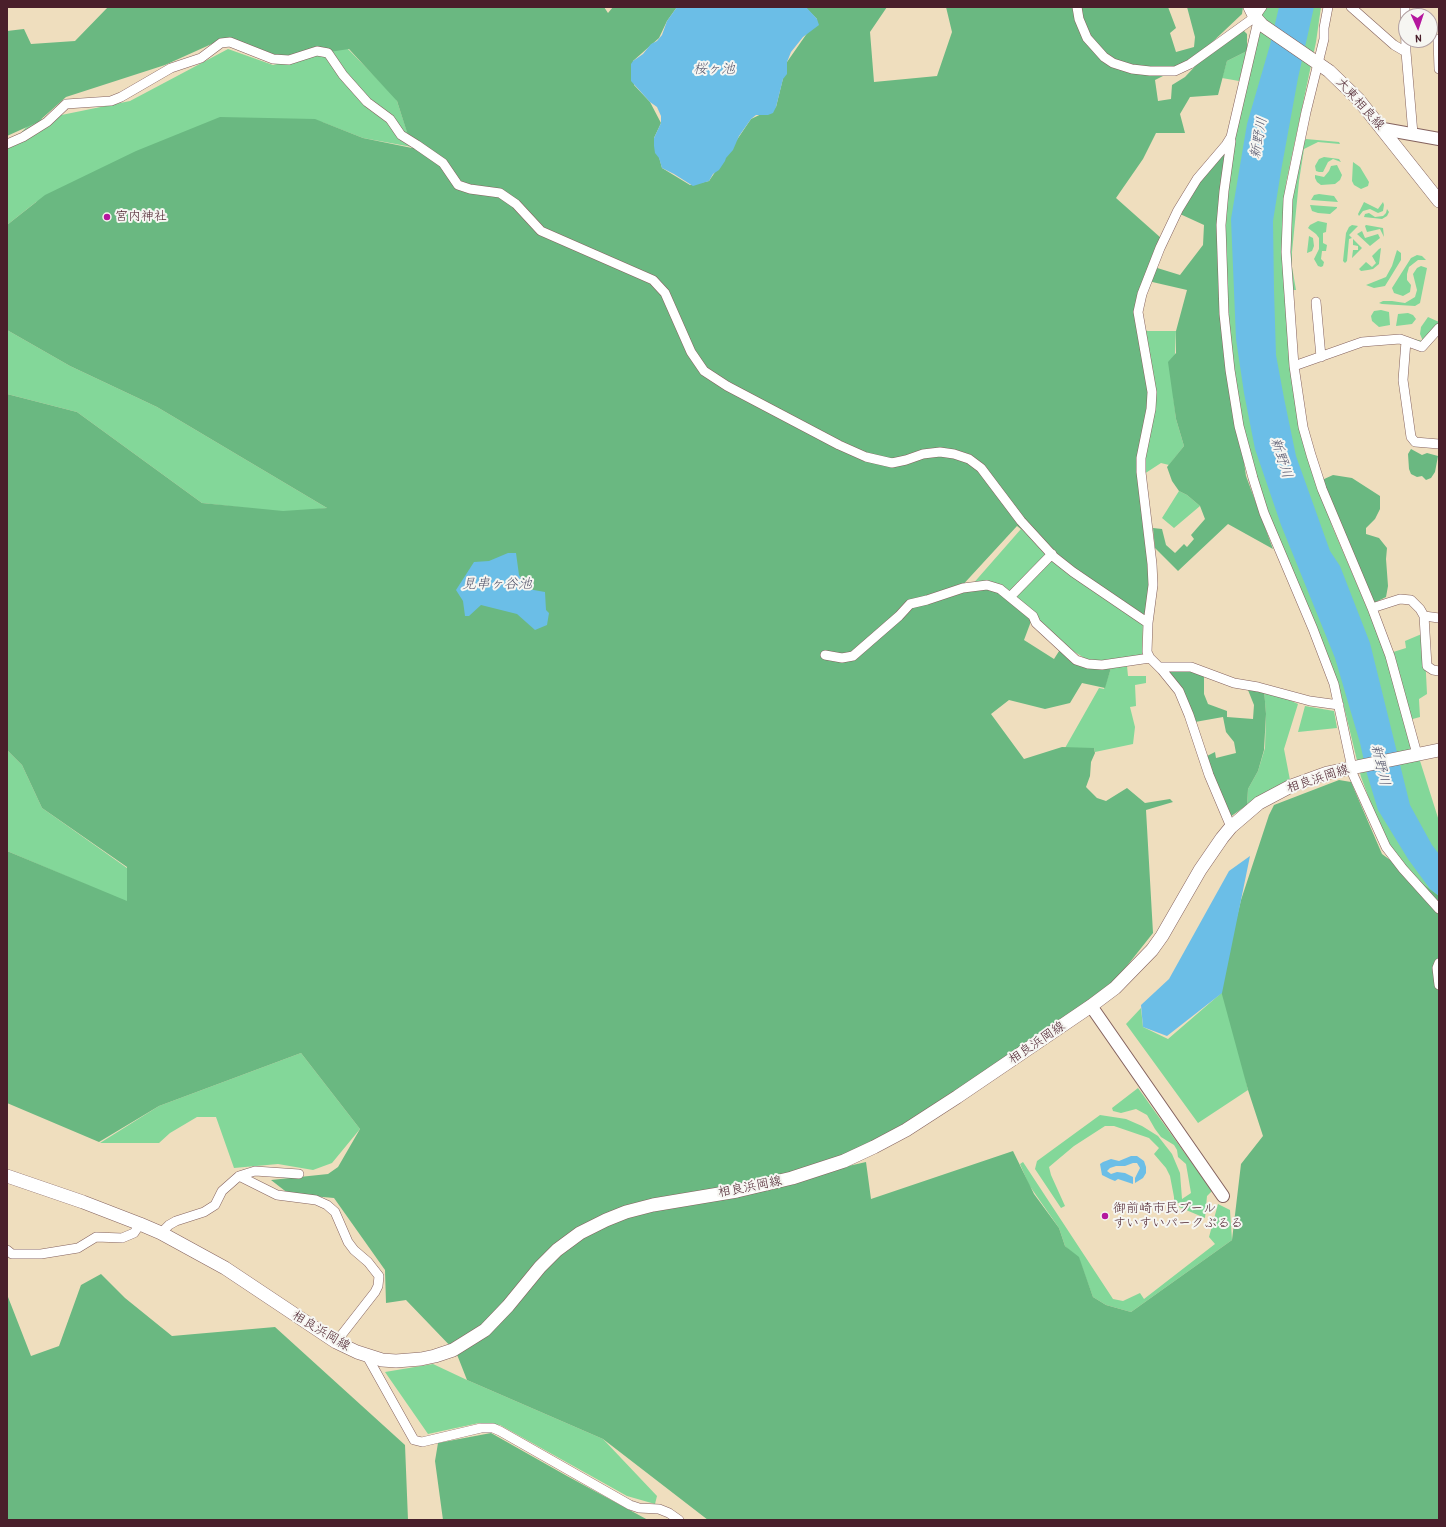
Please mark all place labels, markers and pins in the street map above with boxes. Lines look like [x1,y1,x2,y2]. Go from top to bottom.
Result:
place label: 宮内神社 [115,209,167,225]
marker: 宮内神社 [102,212,112,222]
place label: 御前崎市民プール すいすいパークぷるる [1113,1201,1243,1232]
marker: 御前崎市民プール すいすいパークぷるる [1100,1211,1110,1221]

